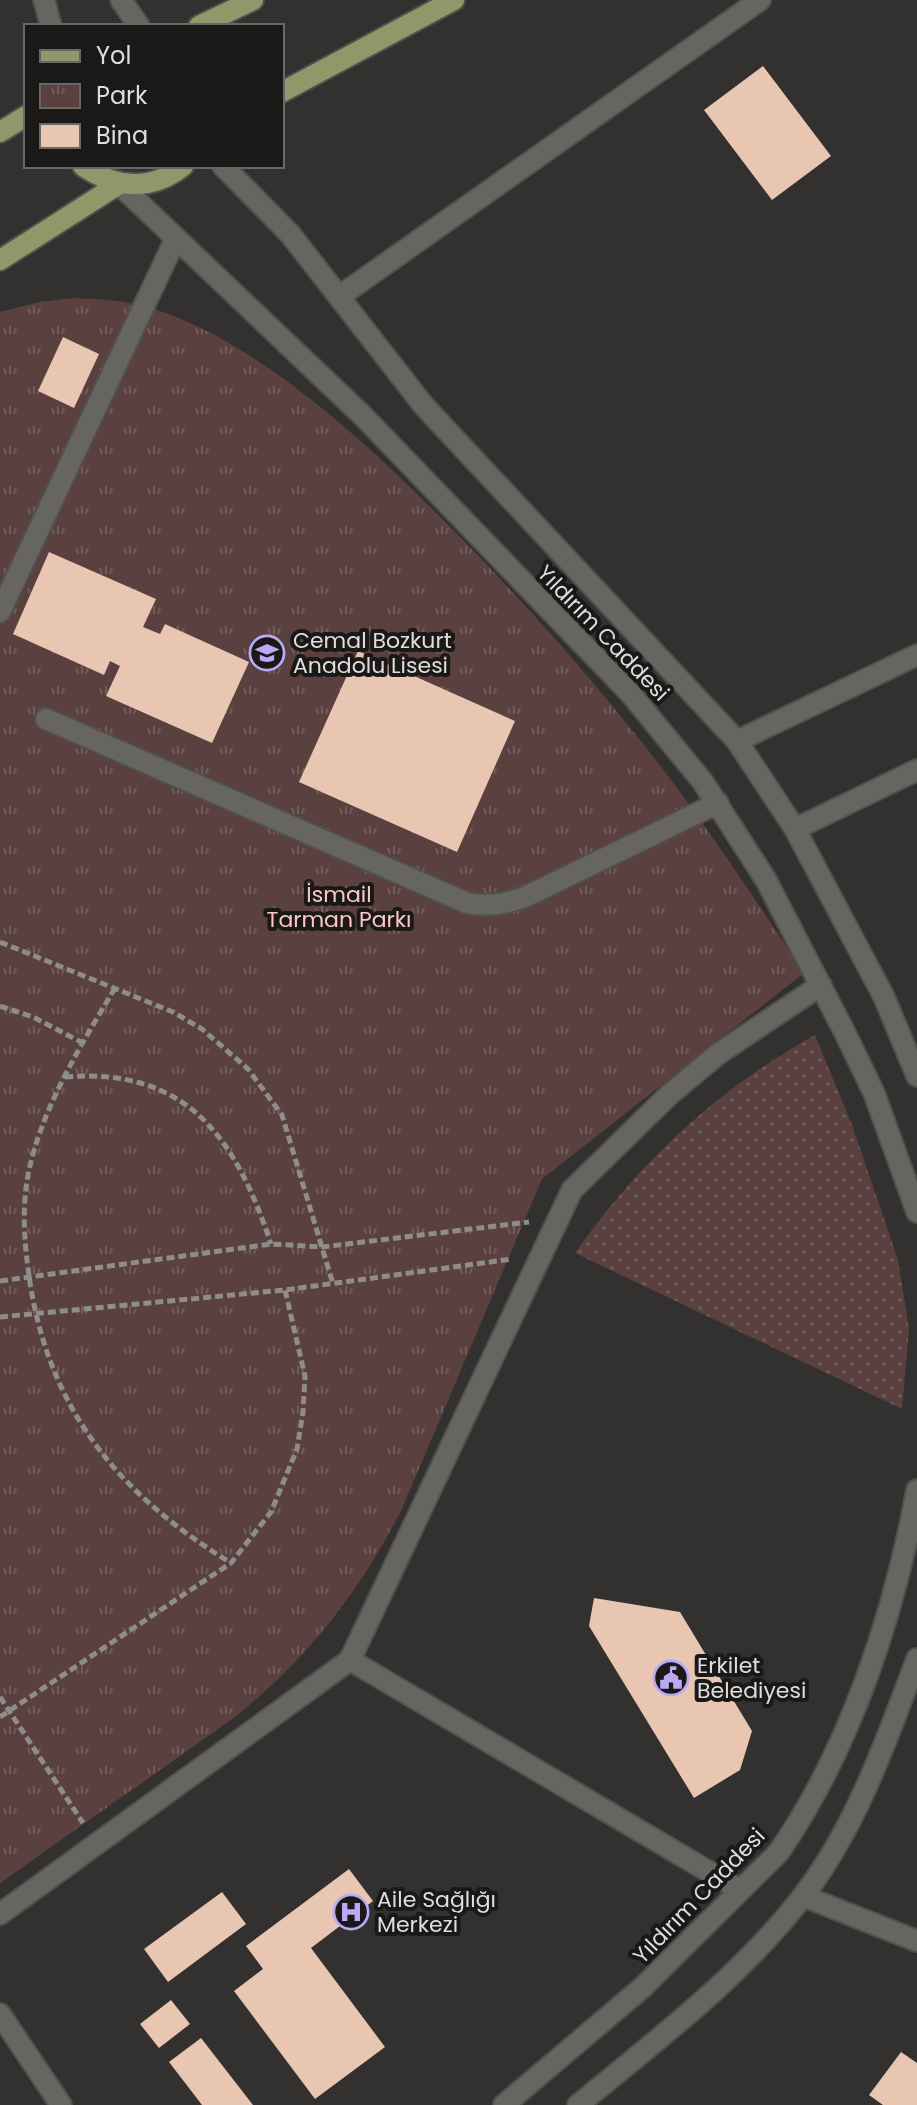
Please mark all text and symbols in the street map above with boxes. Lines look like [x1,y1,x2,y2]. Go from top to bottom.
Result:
legend [24,24,284,168]
text: Yol [96,39,131,72]
text: Park [96,79,148,112]
text: Bina [96,119,148,152]
street label: Yıldırım Caddesi [530,558,676,708]
place label: Cemal Bozkurt Anadolu Lisesi [293,625,452,681]
school or university icon: Cemal Bozkurt Anadolu Lisesi [248,634,286,672]
park label: İsmail Tarman Parkı [266,879,412,935]
place label: Erkilet Belediyesi [697,1650,806,1706]
public building icon: Erkilet Belediyesi [652,1659,690,1697]
street label: Yıldırım Caddesi [626,1821,772,1971]
place label: Aile Sağlığı Merkezi [377,1884,496,1940]
hospital icon: Aile Sağlığı Merkezi [332,1893,370,1931]

